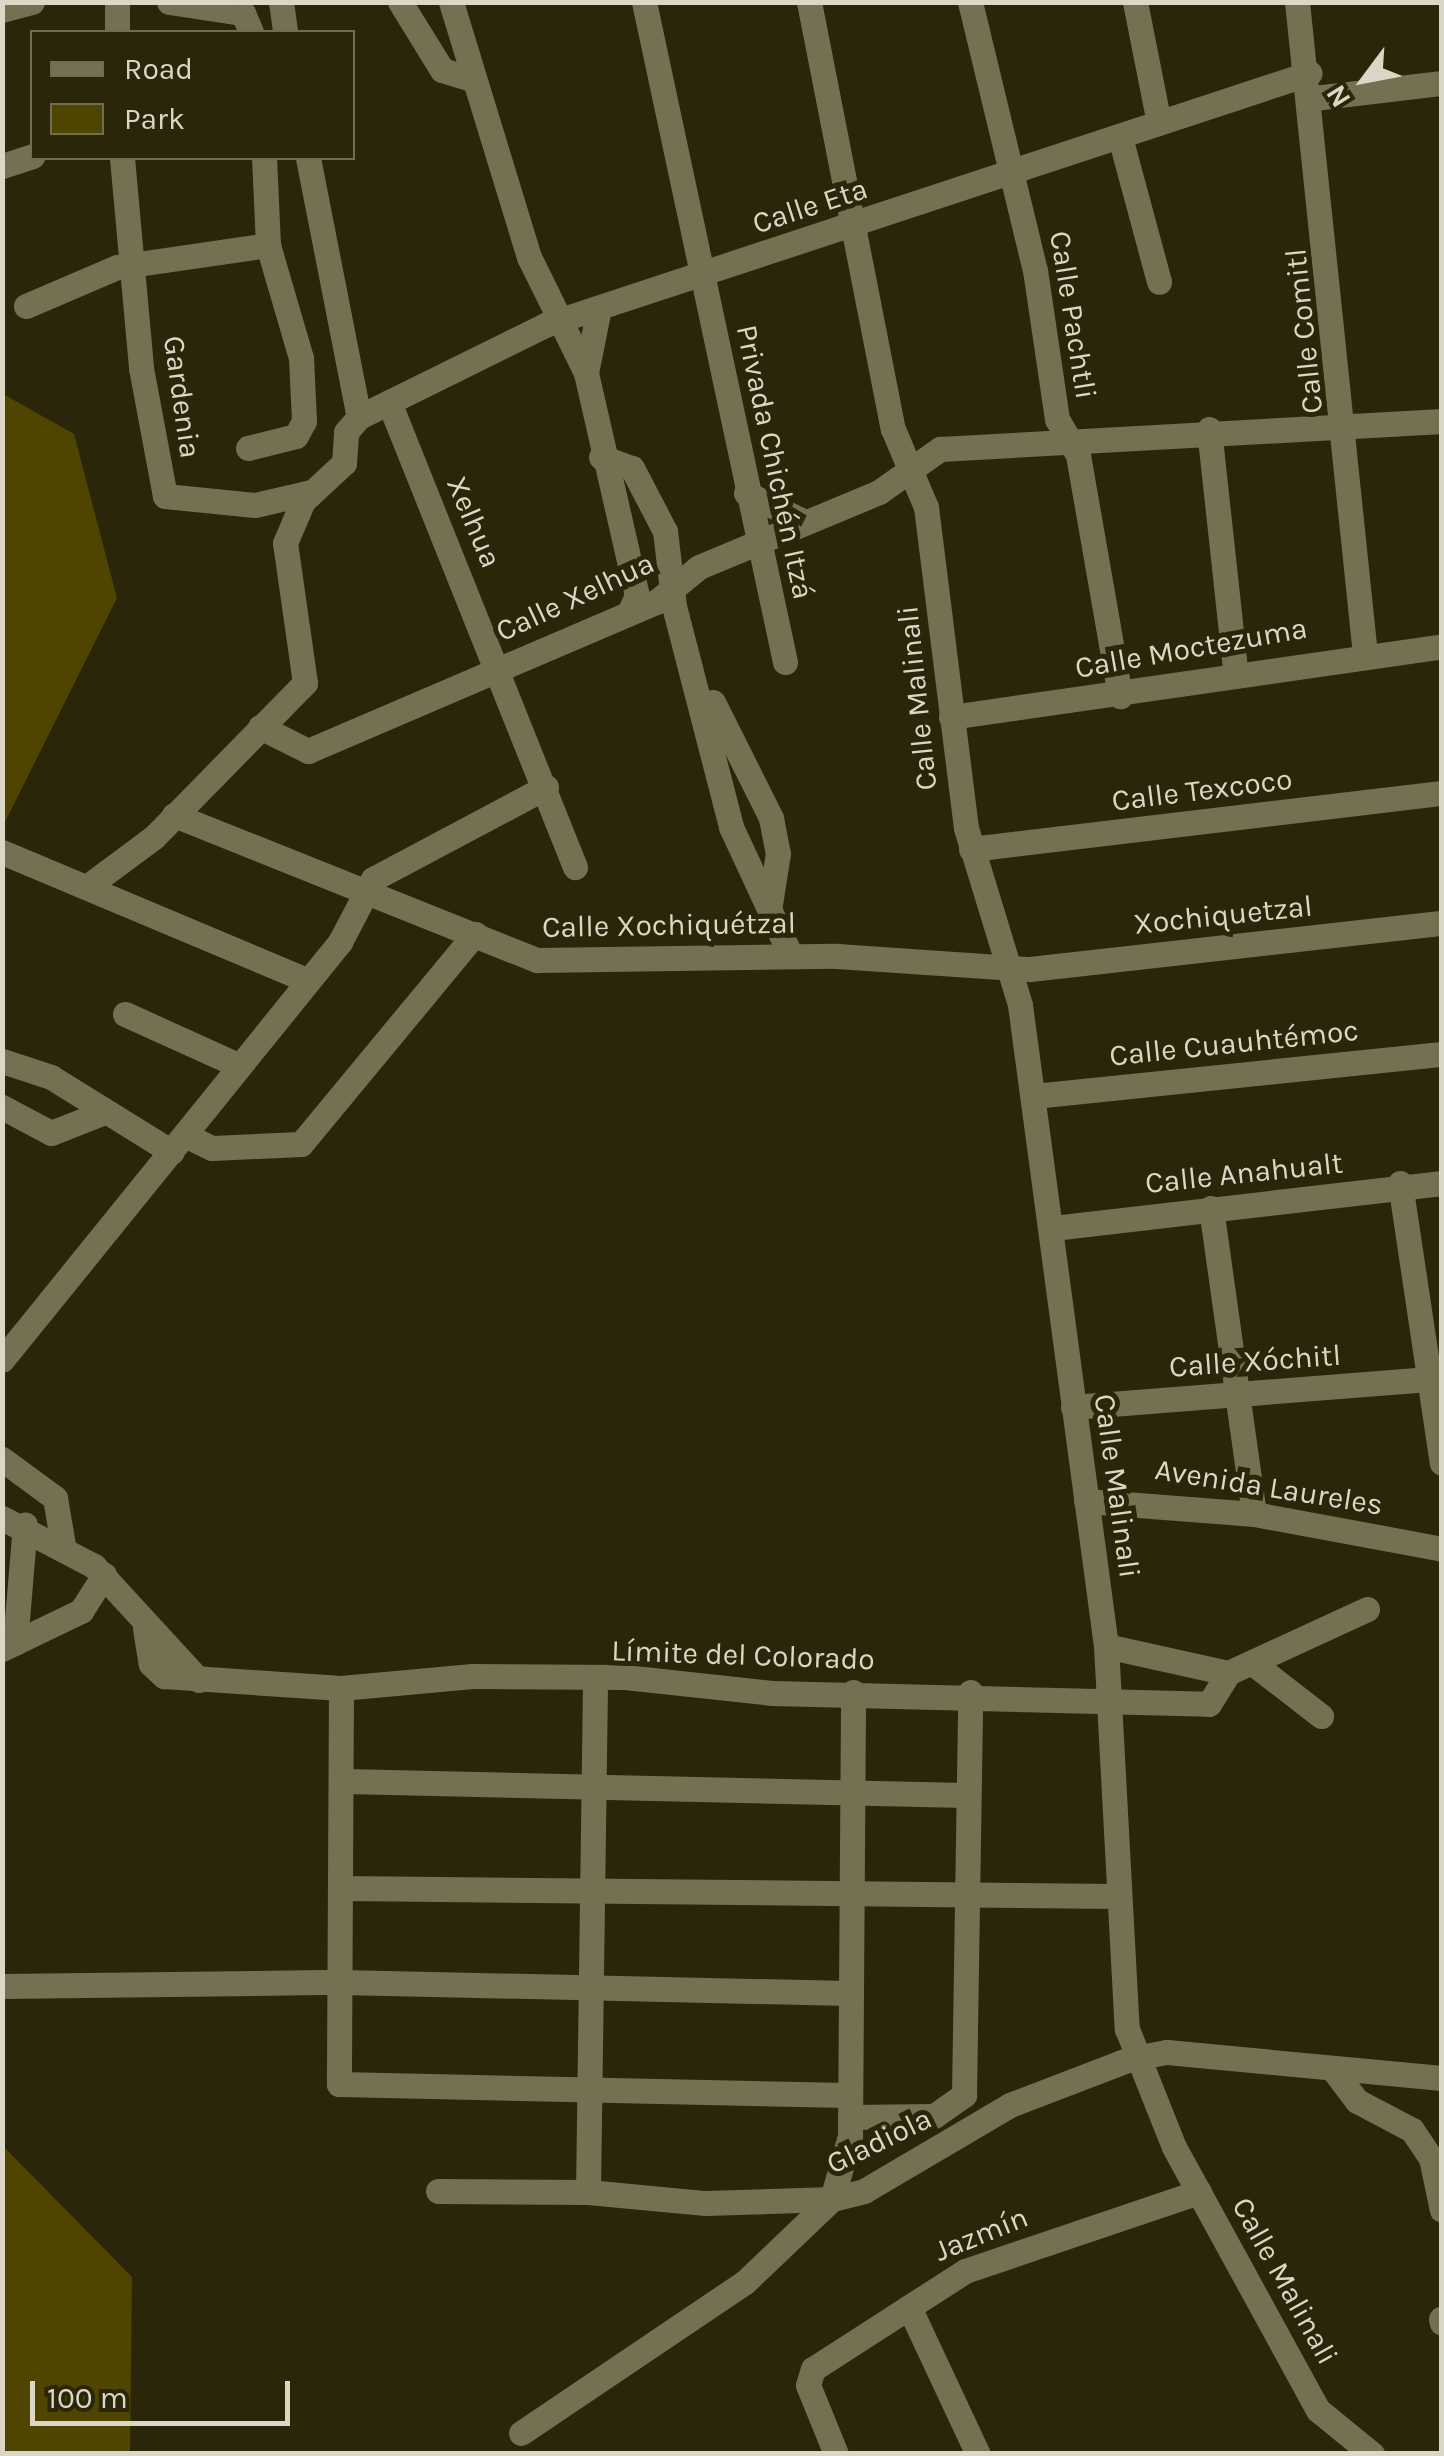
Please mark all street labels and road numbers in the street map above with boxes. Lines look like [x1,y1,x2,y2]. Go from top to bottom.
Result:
street label: Calle Eta [748,171,872,241]
street label: Calle Pachtli [1042,228,1104,402]
street label: Calle Comitl [1277,247,1331,415]
street label: Privada Chichén Itzá [728,322,822,602]
street label: Gardenia [156,333,208,461]
street label: Xelhua [439,471,509,573]
street label: Calle Xelhua [490,545,660,649]
street label: Calle Malinali [889,604,945,792]
street label: Calle Moctezuma [1072,610,1310,686]
street label: Calle Texcoco [1110,761,1294,819]
street label: Xochiquetzal [1132,888,1314,942]
street label: Calle Xochiquétzal [542,905,796,945]
street label: Calle Cuauhtémoc [1108,1012,1360,1074]
street label: Calle Anahualt [1143,1145,1345,1201]
street label: Calle Xóchitl [1168,1337,1342,1385]
street label: Calle Malinali [1086,1392,1148,1580]
street label: Avenida Laureles [1153,1451,1385,1523]
street label: Límite del Colorado [611,1632,875,1678]
street label: Gladiola [821,2100,937,2182]
street label: Calle Malinali [1224,2191,1346,2371]
street label: Jazmín [929,2199,1033,2269]

